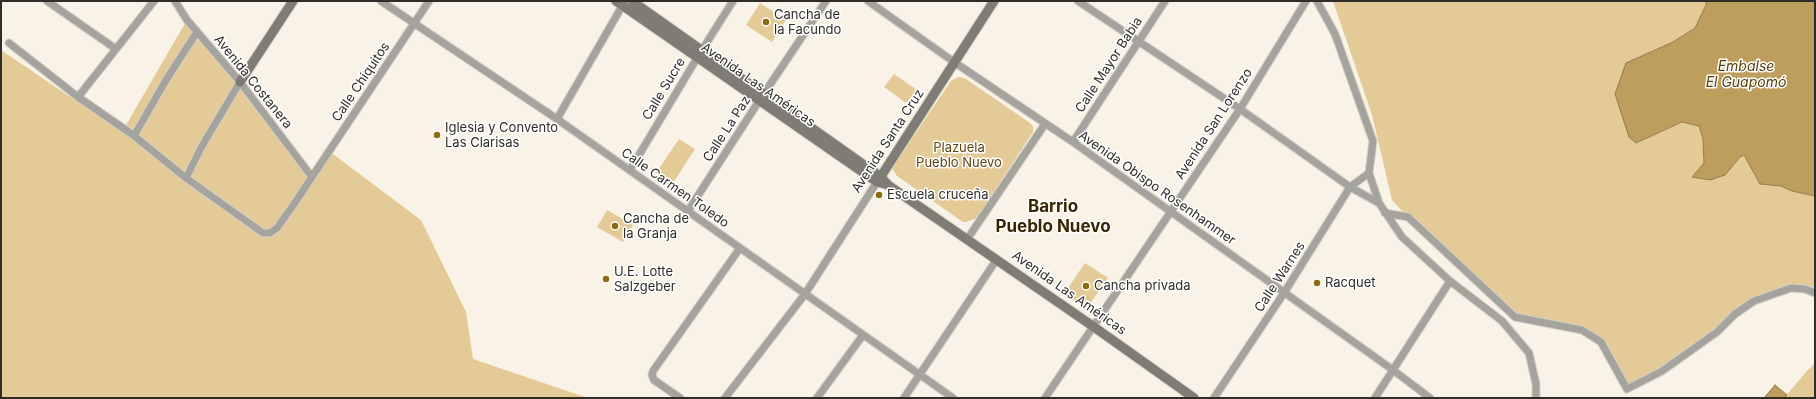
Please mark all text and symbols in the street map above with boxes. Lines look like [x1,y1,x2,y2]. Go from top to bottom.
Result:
place label: Cancha de la Facundo [774,7,841,38]
street label: Calle Mayor Babia [1072,14,1146,116]
marker: Cancha de la Facundo [761,17,771,27]
street label: Avenida Costanera [211,32,295,132]
street label: Calle Chiquitos [329,39,393,125]
street label: Avenida Las Américas [698,40,818,130]
street label: Calle Sucre [639,55,689,123]
water label: Embalse El Guapomó [1706,59,1786,92]
street label: Avenida San Lorenzo [1172,66,1256,182]
street label: Avenida Santa Cruz [849,86,927,196]
street label: Calle La Paz [700,93,754,165]
place label: Iglesia y Convento Las Clarisas [445,120,558,151]
street label: Avenida Obispo Rosenhammer [1075,128,1239,248]
marker: Iglesia y Convento Las Clarisas [432,130,442,140]
park label: Plazuela Pueblo Nuevo [916,140,1002,171]
street label: Calle Carmen Toledo [618,145,732,231]
place label: Escuela cruceña [887,187,988,203]
marker: Escuela cruceña [874,190,884,200]
district label: Barrio Pueblo Nuevo [995,197,1111,237]
place label: Cancha de la Granja [623,211,689,242]
marker: Cancha de la Granja [610,221,620,231]
street label: Calle Warnes [1251,239,1309,315]
street label: Avenida Las Américas [1009,248,1129,338]
place label: U.E. Lotte Salzgeber [614,264,676,295]
marker: U.E. Lotte Salzgeber [601,274,611,284]
place label: Racquet [1325,275,1376,291]
place label: Cancha privada [1094,278,1191,294]
marker: Racquet [1312,278,1322,288]
marker: Cancha privada [1081,281,1091,291]

